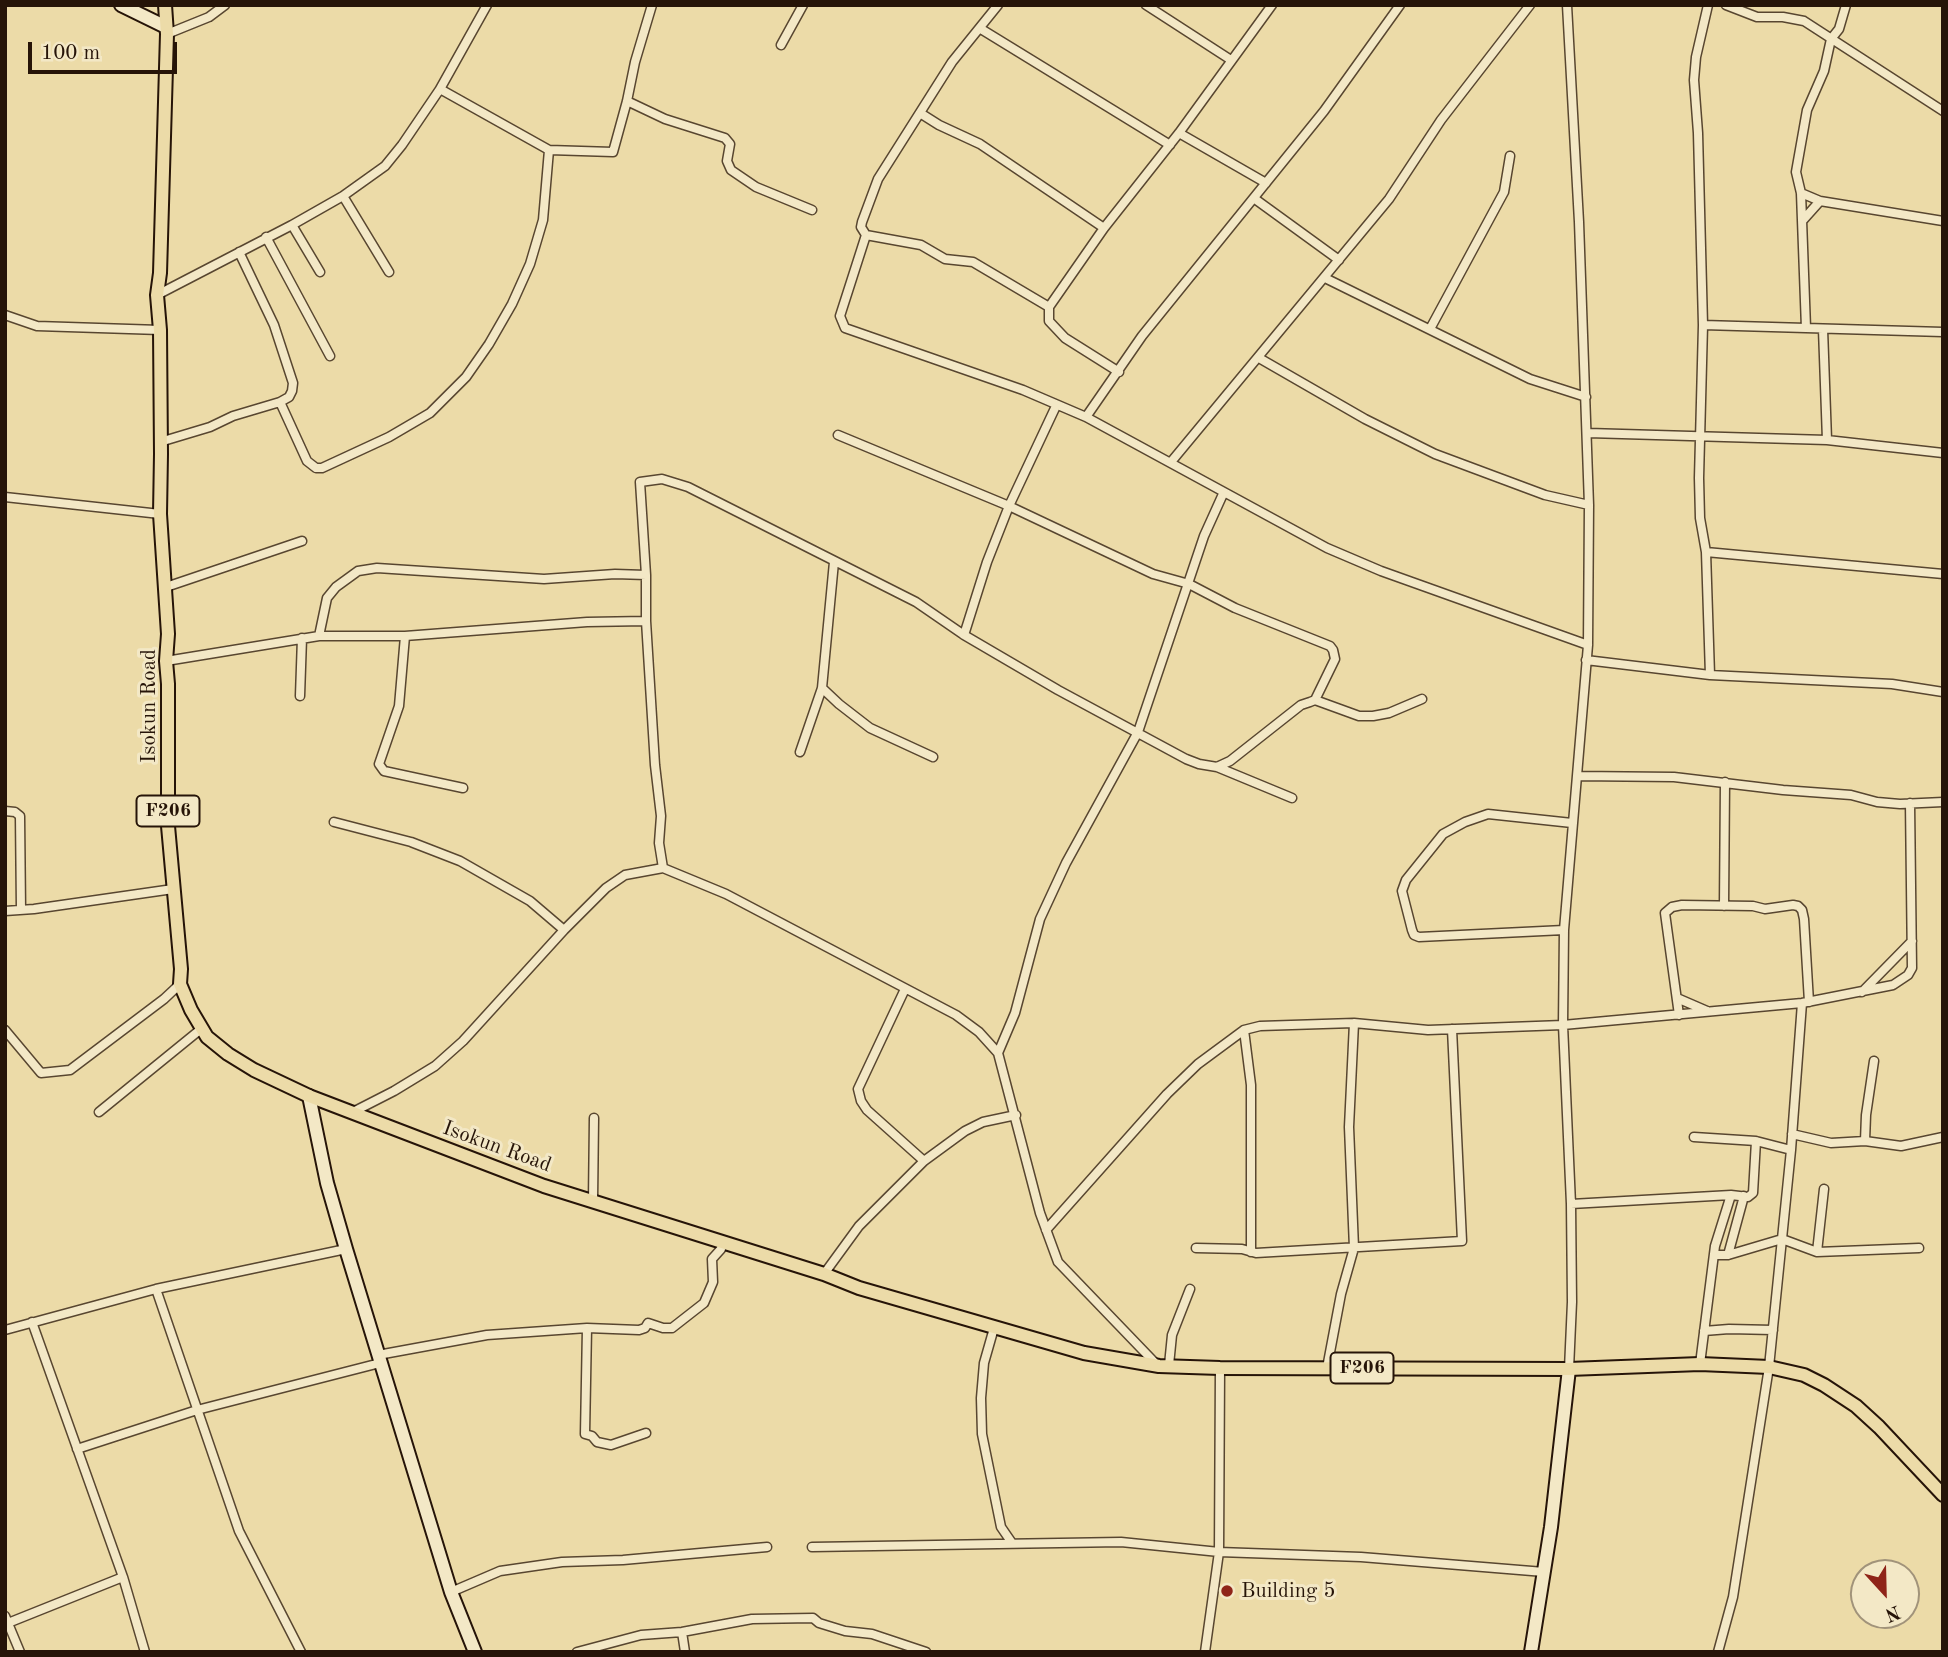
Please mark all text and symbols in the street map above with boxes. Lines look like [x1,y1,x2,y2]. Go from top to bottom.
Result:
scale bar [32,28,180,72]
text: 100 m [41,43,100,64]
street label: Isokun Road [136,649,162,763]
road number: F206 [136,796,200,826]
street label: Isokun Road [439,1116,555,1178]
road number: F206 [1330,1352,1394,1384]
north arrow [1850,1559,1920,1629]
place label: Building 5 [1241,1578,1335,1604]
marker: Building 5 [1219,1583,1235,1599]
text: N [1882,1601,1903,1624]

